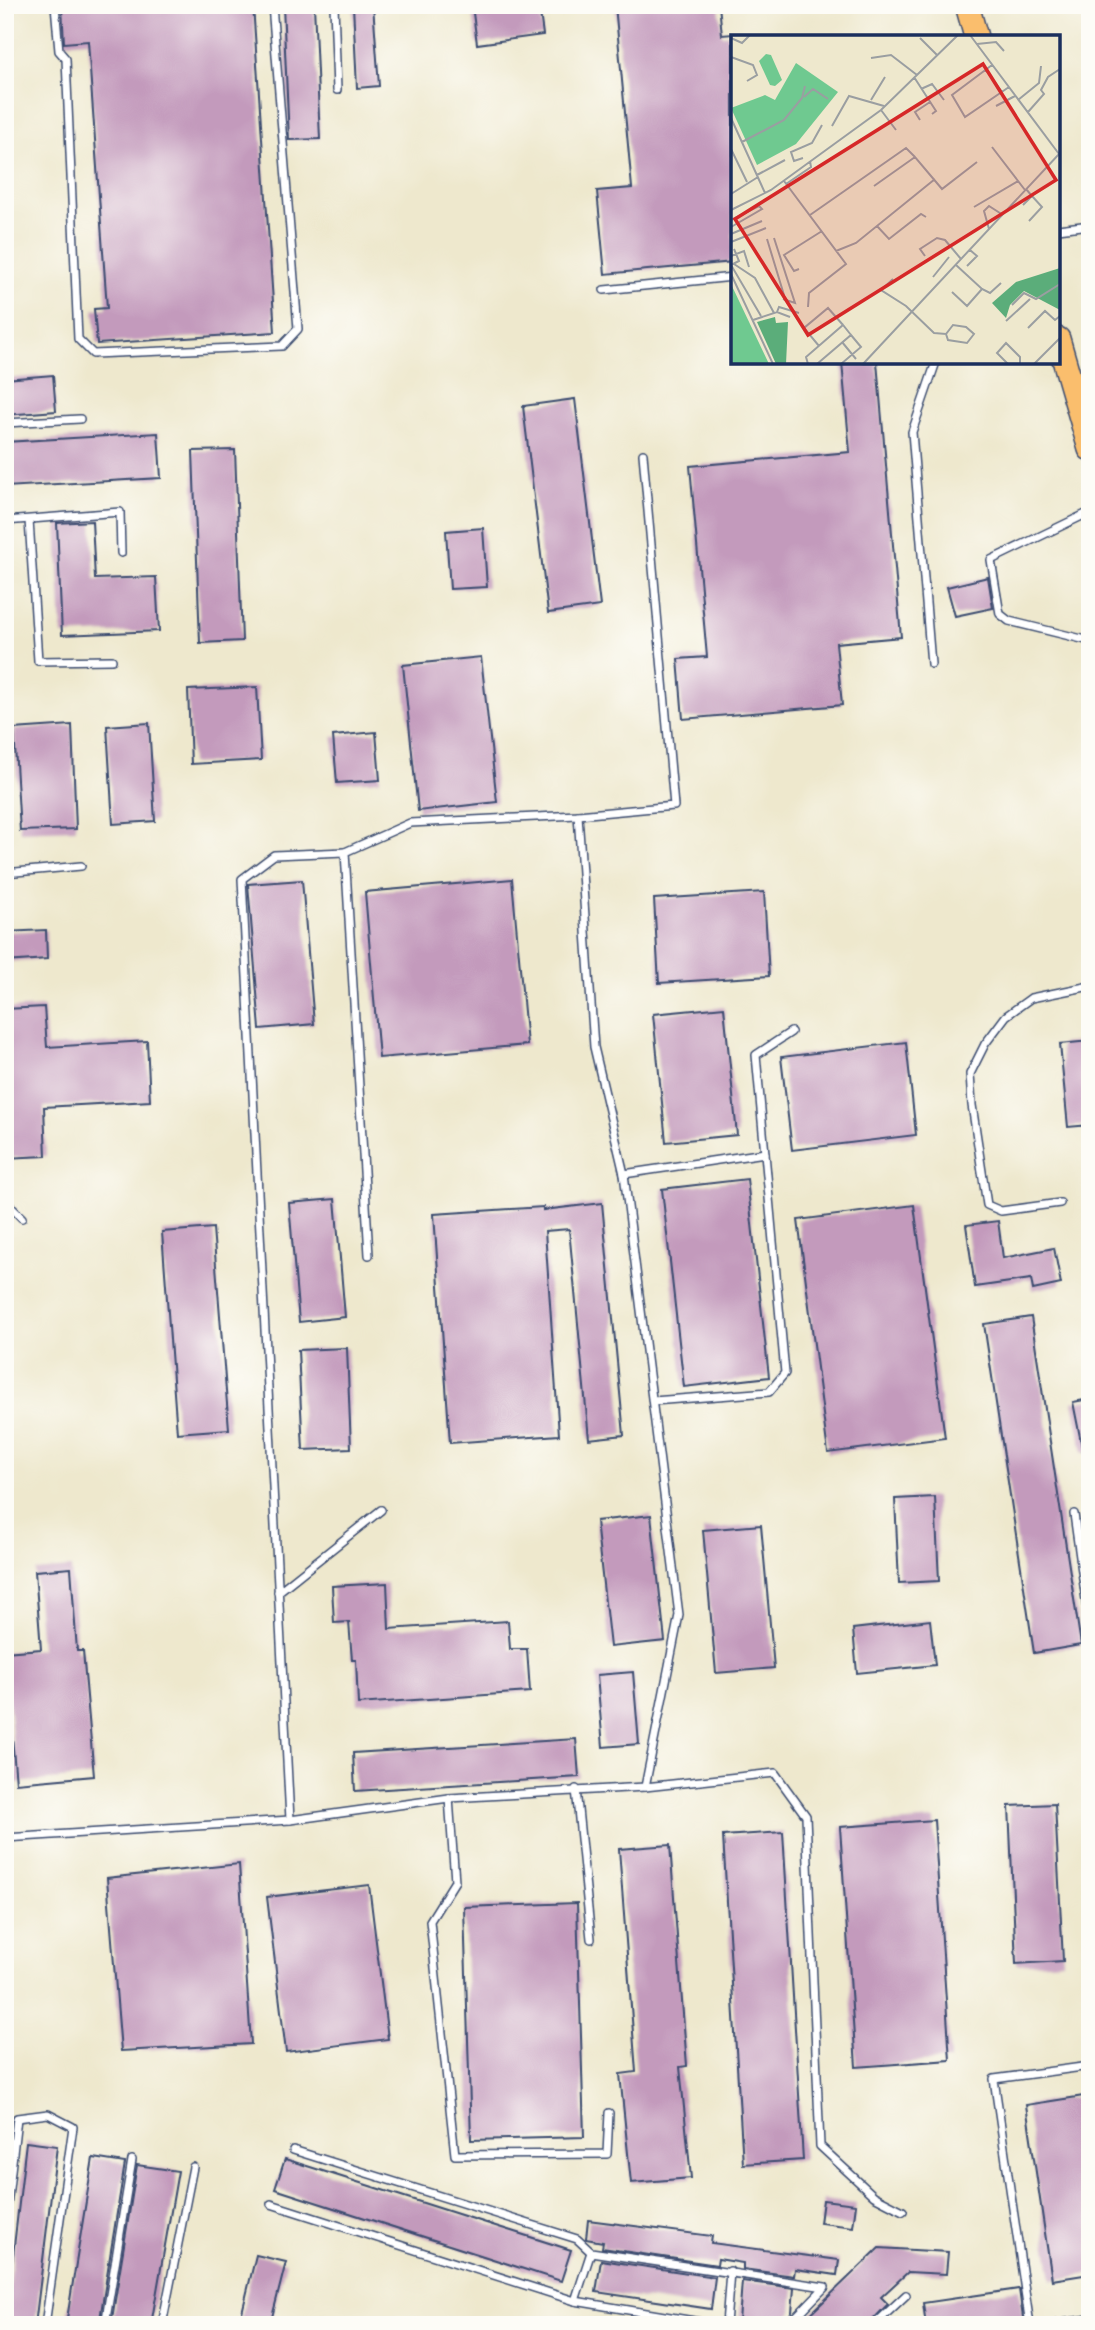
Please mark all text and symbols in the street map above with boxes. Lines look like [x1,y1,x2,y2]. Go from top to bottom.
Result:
inset map [731,35,1060,364]

